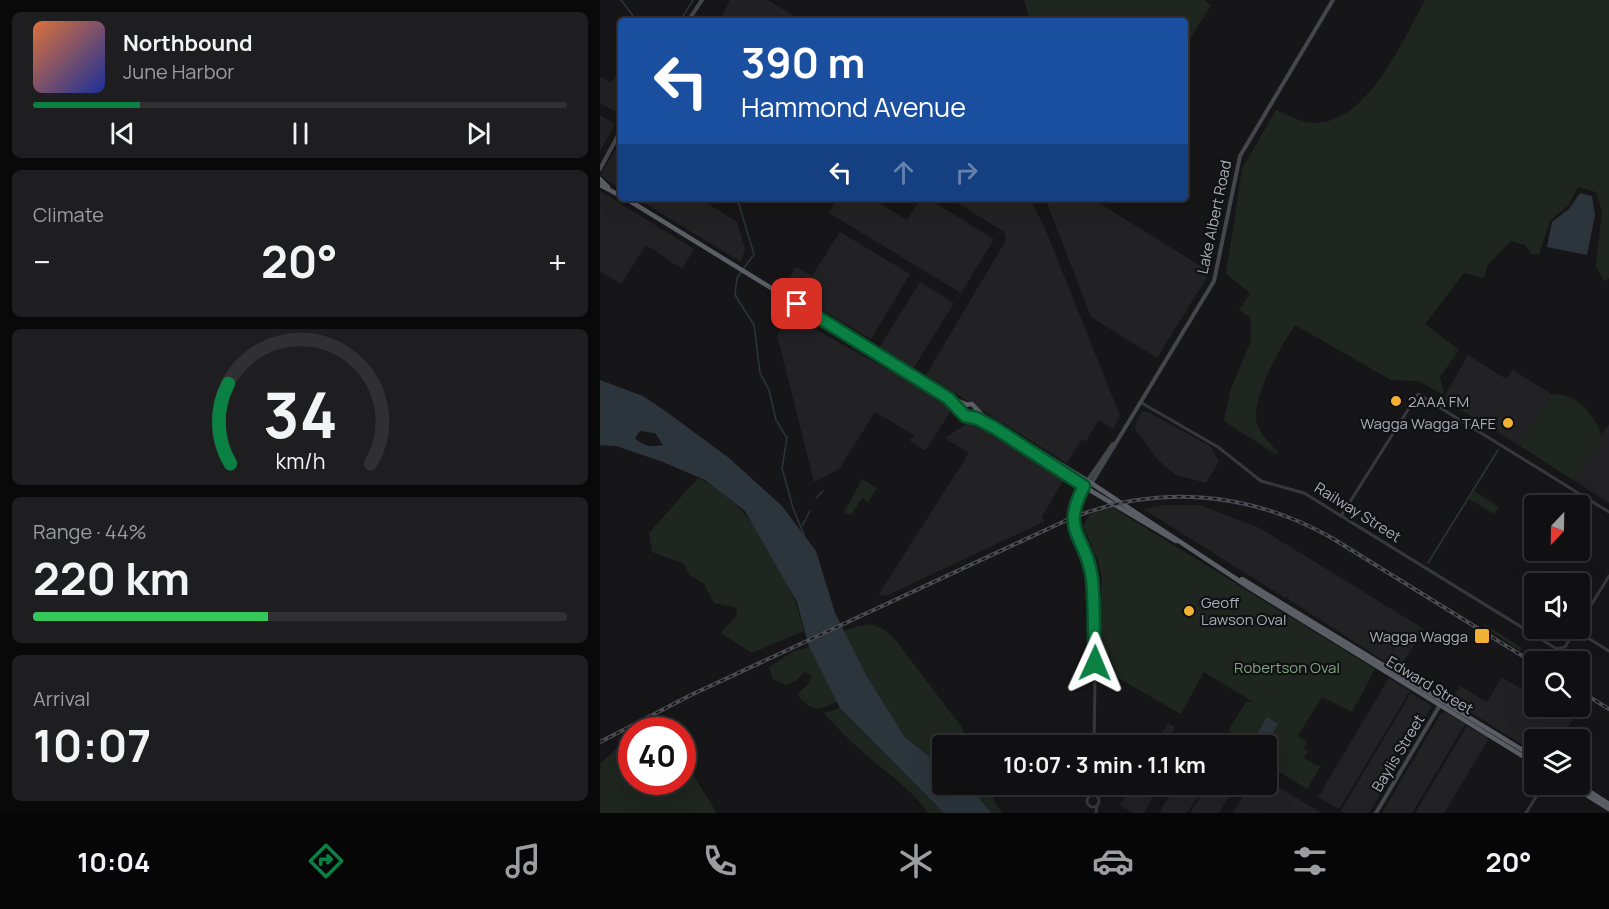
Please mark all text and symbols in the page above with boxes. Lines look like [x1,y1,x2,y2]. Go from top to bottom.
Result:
text: Northbound [123,28,253,58]
text: 390 m [741,33,865,91]
icon: left [642,42,720,120]
text: June Harbor [123,58,235,85]
text: Hammond Avenue [741,88,966,125]
icon: previous [106,117,139,150]
icon: pause [284,117,317,150]
icon: next [462,117,495,150]
icon: left [824,156,857,189]
icon: ahead [887,156,920,189]
icon: right [950,156,983,189]
street label: Lake Albert Road [1192,158,1236,276]
text: Climate [33,201,104,228]
text: 20° [261,230,338,292]
text: − [33,239,51,284]
text: + [548,239,567,284]
pin [771,278,822,329]
icon: arrive [780,287,813,320]
text: 34 [263,371,337,457]
place label: 2AAA FM [1408,391,1469,412]
marker: 2AAA FM [1389,394,1403,408]
place label: Wagga Wagga TAFE [1360,413,1496,434]
marker: Wagga Wagga TAFE [1501,416,1515,430]
text: km/h [275,446,325,475]
street label: Railway Street [1311,477,1405,547]
north arrow [1524,495,1590,561]
map controls [1524,495,1590,795]
text: Range · 44% [33,518,146,545]
text: 220 km [33,547,190,609]
button: sound [1524,573,1590,639]
place label: Geoff Lawson Oval [1201,592,1286,630]
marker: Geoff Lawson Oval [1182,604,1196,618]
place label: Wagga Wagga [1369,626,1468,647]
marker: Wagga Wagga [1473,627,1491,645]
position arrow [1063,631,1127,695]
street label: Edward Street [1383,651,1477,719]
button: search [1524,651,1590,717]
park label: Robertson Oval [1234,657,1340,678]
text: Arrival [33,685,90,712]
street label: Baylis Street [1367,710,1429,796]
text: 10:07 [33,714,151,776]
speed limit sign: 40 [618,717,696,795]
button: layers [1524,729,1590,795]
text: 10:07 · 3 min · 1.1 km [1003,750,1206,780]
icon: directions [305,840,347,882]
icon: music [502,840,544,882]
icon: phone [699,840,741,882]
icon: climate [895,840,937,882]
icon: car [1092,840,1134,882]
icon: filters [1289,840,1331,882]
text: 10:04 [77,843,150,880]
text: 20° [1486,843,1532,880]

